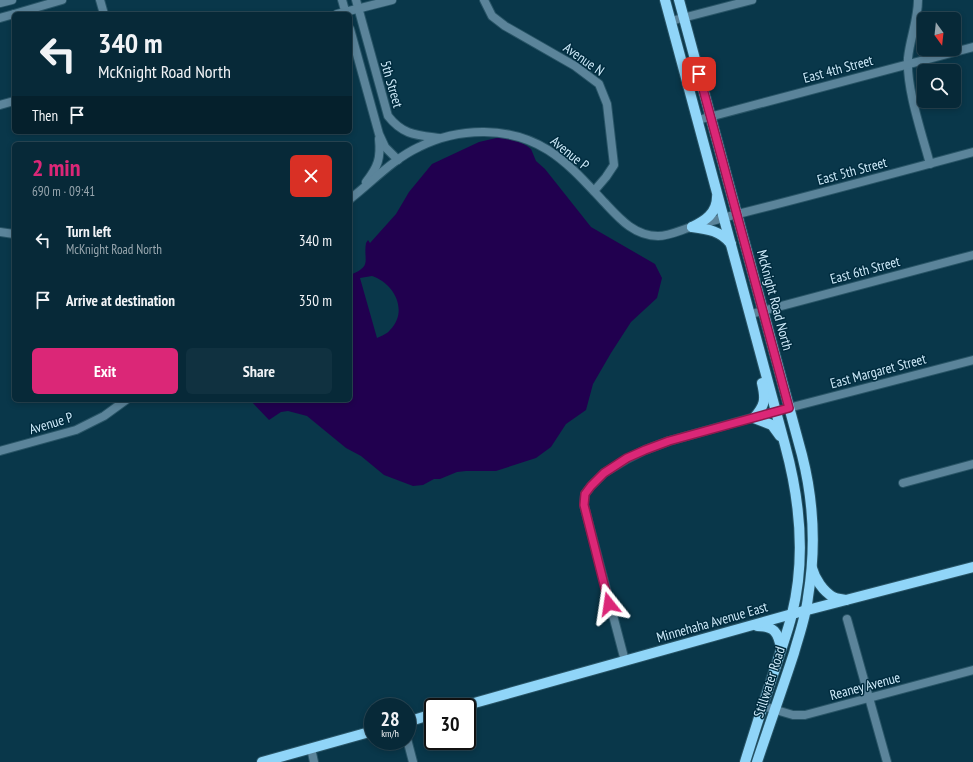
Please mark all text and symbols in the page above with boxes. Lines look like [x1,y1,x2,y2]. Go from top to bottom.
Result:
north arrow [917,12,961,56]
map controls [917,12,961,108]
text: 340 m [98,24,162,61]
icon: left [32,28,84,80]
street label: Avenue N [560,38,608,80]
street label: East 4th Street [801,51,875,87]
pin [682,57,716,91]
street label: 5th Street [377,58,407,110]
text: McKnight Road North [98,60,231,83]
icon: arrive [688,63,710,85]
button: search [917,64,961,108]
icon: arrive [66,104,88,126]
text: Then [32,106,58,125]
street label: Avenue P [547,132,593,174]
text: 2 min [32,152,80,183]
street label: East 5th Street [815,153,889,189]
button: close [290,155,332,197]
text: 690 m · 09:41 [32,183,95,200]
text: Turn left [66,222,111,241]
icon: left [32,229,54,251]
text: 340 m [299,231,332,250]
text: McKnight Road North [66,241,162,258]
street label: McKnight Road North [753,248,797,352]
street label: East 6th Street [828,252,902,288]
icon: arrive [32,289,54,311]
text: Arrive at destination [66,291,175,310]
text: 350 m [299,291,332,310]
button: Exit [32,348,178,394]
button: Share [186,348,332,394]
street label: East Margaret Street [828,350,928,392]
street label: Avenue P [27,408,75,438]
position arrow [588,583,630,625]
street label: Minnehaha Avenue East [654,597,770,646]
street label: Stillwater Road [749,644,789,720]
street label: Reaney Avenue [828,668,902,704]
speed limit sign: 30 [424,698,476,750]
text: 28 [380,706,400,732]
text: km/h [381,727,399,740]

